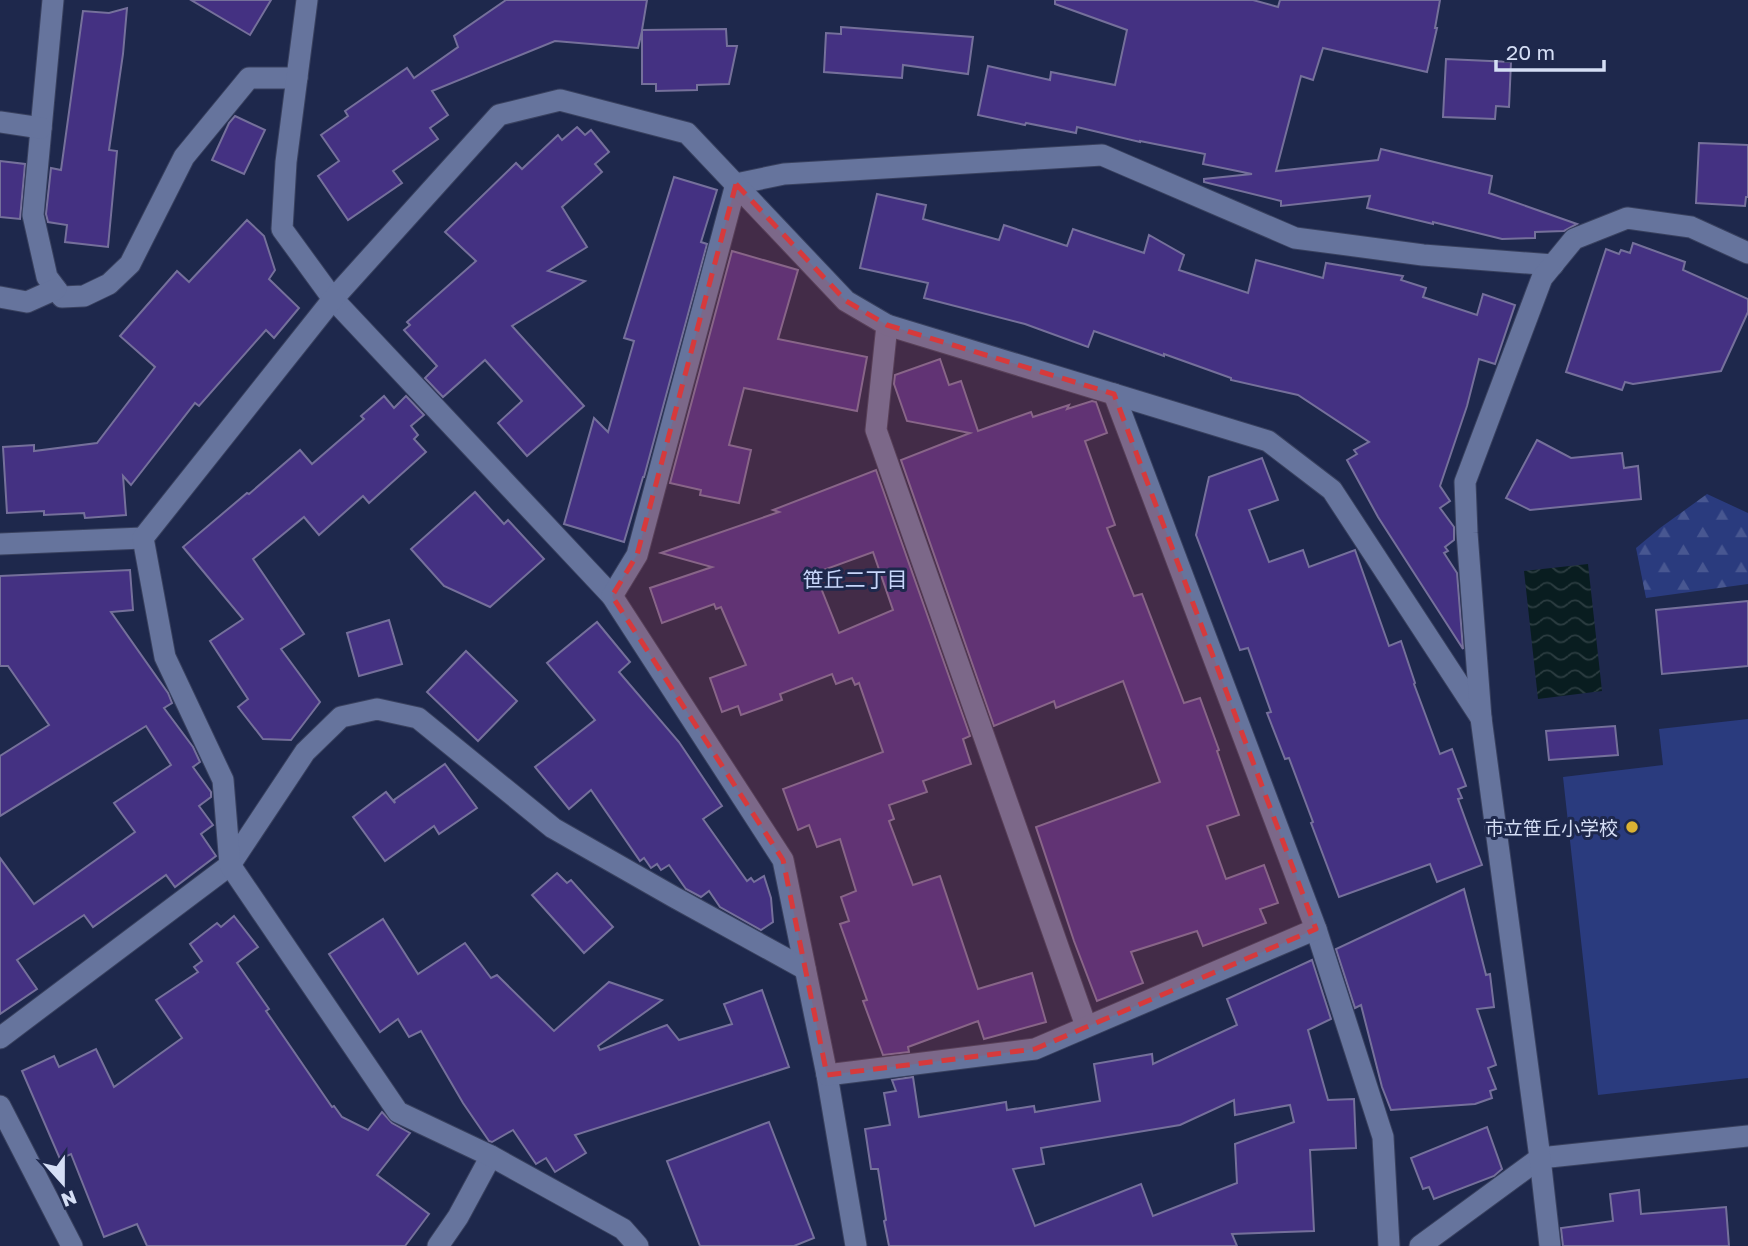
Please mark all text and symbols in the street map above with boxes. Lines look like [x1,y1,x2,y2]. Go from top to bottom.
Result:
scale bar [1496,28,1604,72]
text: 20 m [1506,39,1555,65]
district label: 笹丘二丁目 [803,566,908,592]
place label: 市立笹丘小学校 [1485,816,1618,839]
marker: 市立笹丘小学校 [1624,819,1640,835]
north arrow [28,1148,98,1218]
text: N [58,1186,80,1213]

